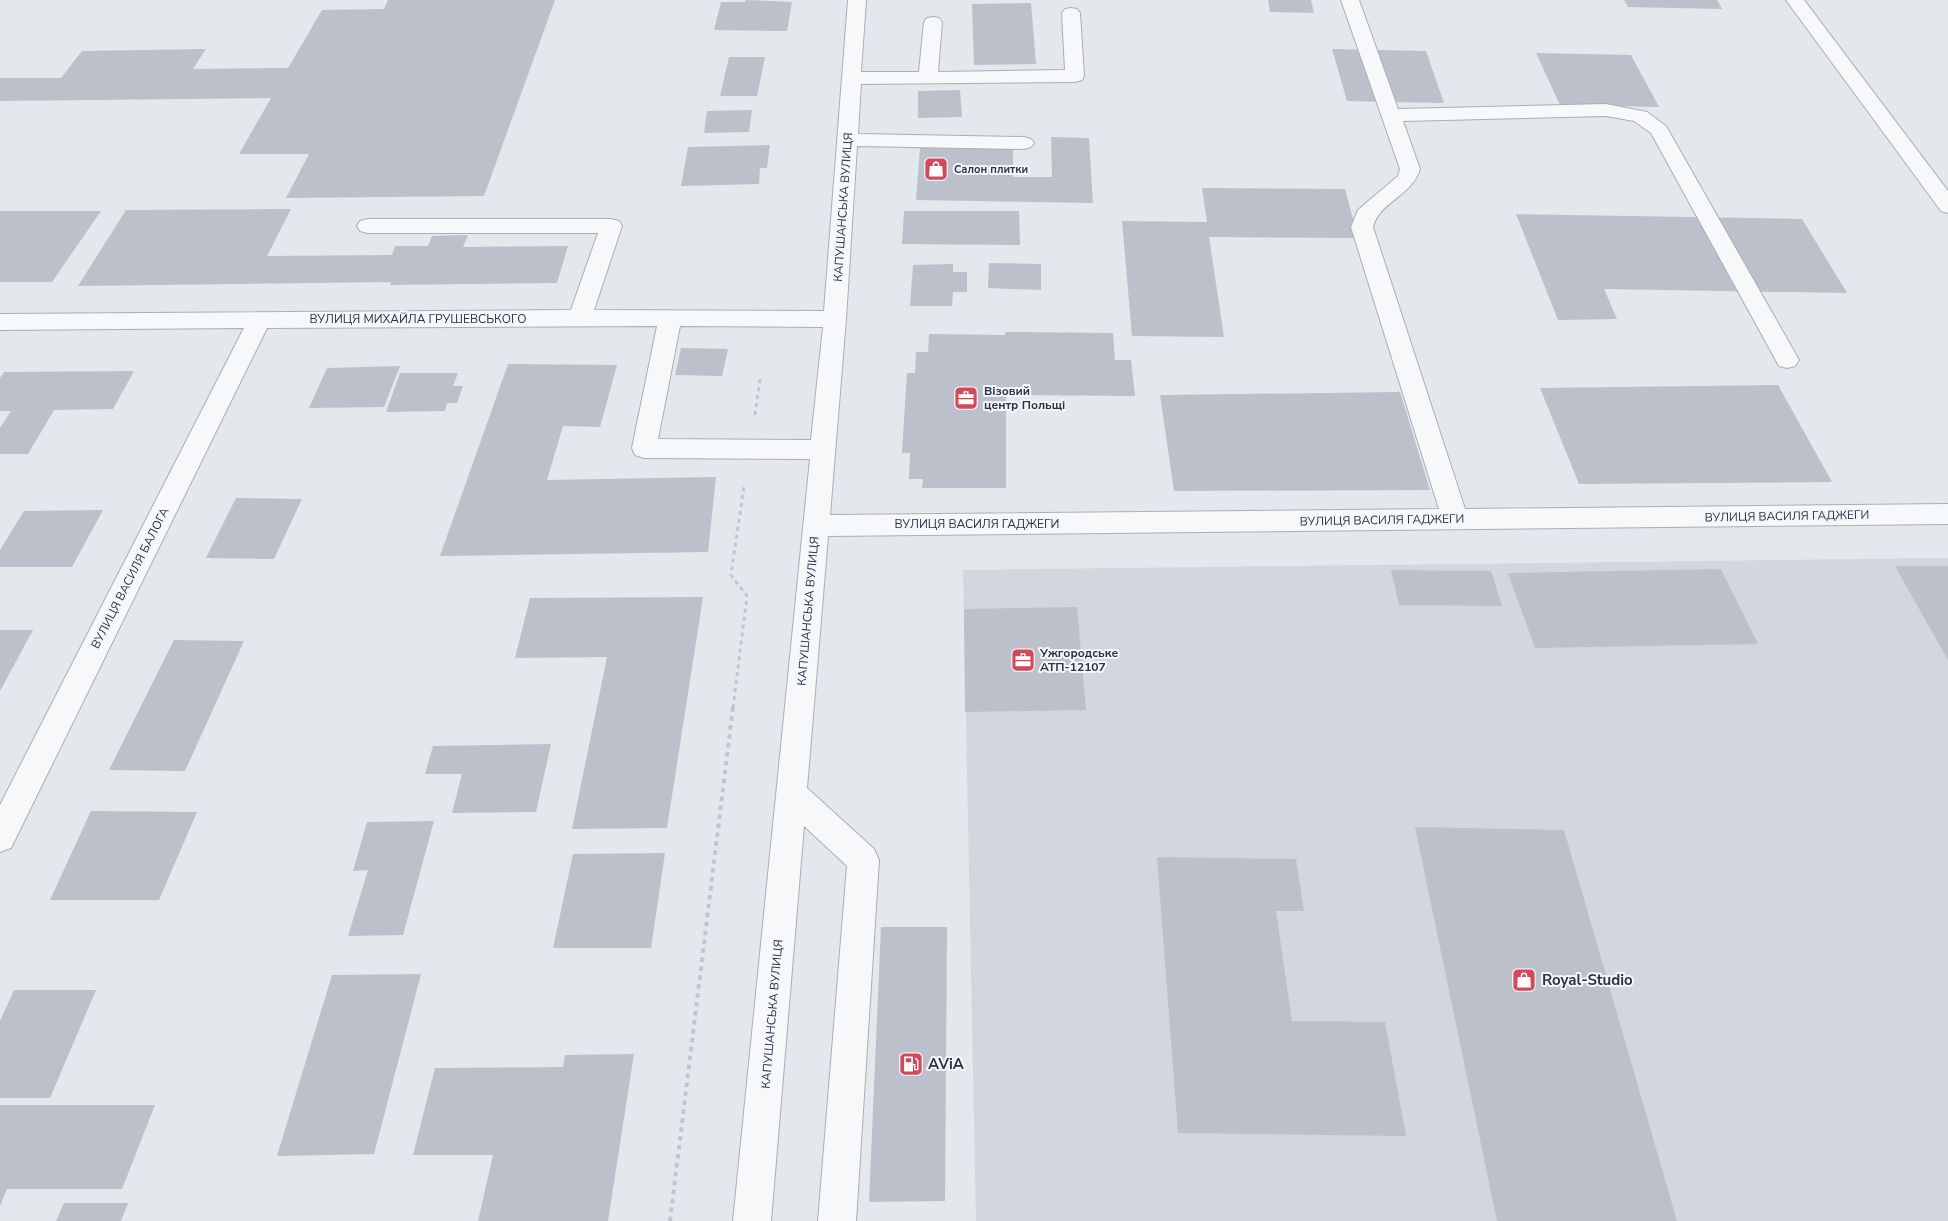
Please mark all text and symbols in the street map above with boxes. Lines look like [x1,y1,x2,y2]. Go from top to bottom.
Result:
street label: КАПУШАНСЬКА ВУЛИЦЯ [830,132,856,282]
shop icon: Салон плитки [923,156,949,182]
place label: Салон плитки [954,162,1028,177]
street label: ВУЛИЦЯ МИХАЙЛА ГРУШЕВСЬКОГО [310,311,526,327]
place label: Візовий центр Польщі [984,383,1065,413]
office icon: Візовий центр Польщі [953,385,979,411]
street label: ВУЛИЦЯ ВАСИЛЯ БАЛОГА [87,505,173,651]
street label: ВУЛИЦЯ ВАСИЛЯ ГАДЖЕГИ [1704,507,1870,525]
street label: ВУЛИЦЯ ВАСИЛЯ ГАДЖЕГИ [1299,511,1465,529]
street label: ВУЛИЦЯ ВАСИЛЯ ГАДЖЕГИ [895,516,1059,532]
street label: КАПУШАНСЬКА ВУЛИЦЯ [794,536,822,686]
place label: Ужгородське АТП-12107 [1039,645,1118,675]
office icon: Ужгородське АТП-12107 [1010,647,1036,673]
street label: КАПУШАНСЬКА ВУЛИЦЯ [758,939,786,1089]
shop icon: Royal-Studio [1511,967,1537,993]
place label: Royal-Studio [1542,970,1633,990]
fuel station icon: AViA [898,1051,924,1077]
place label: AViA [928,1054,965,1074]

